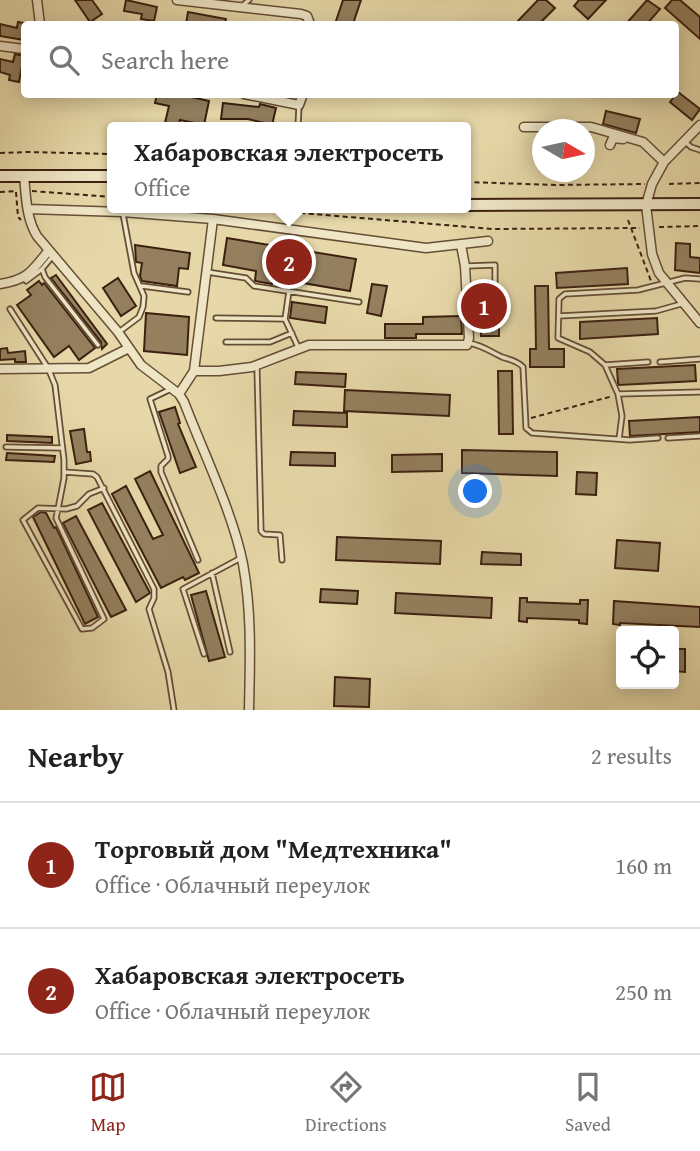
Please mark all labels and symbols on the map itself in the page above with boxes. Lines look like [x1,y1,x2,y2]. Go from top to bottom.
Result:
north arrow [532,119,595,182]
pin: 2 [266,236,312,288]
pin: 1 [461,280,507,332]
your location [458,474,492,508]

